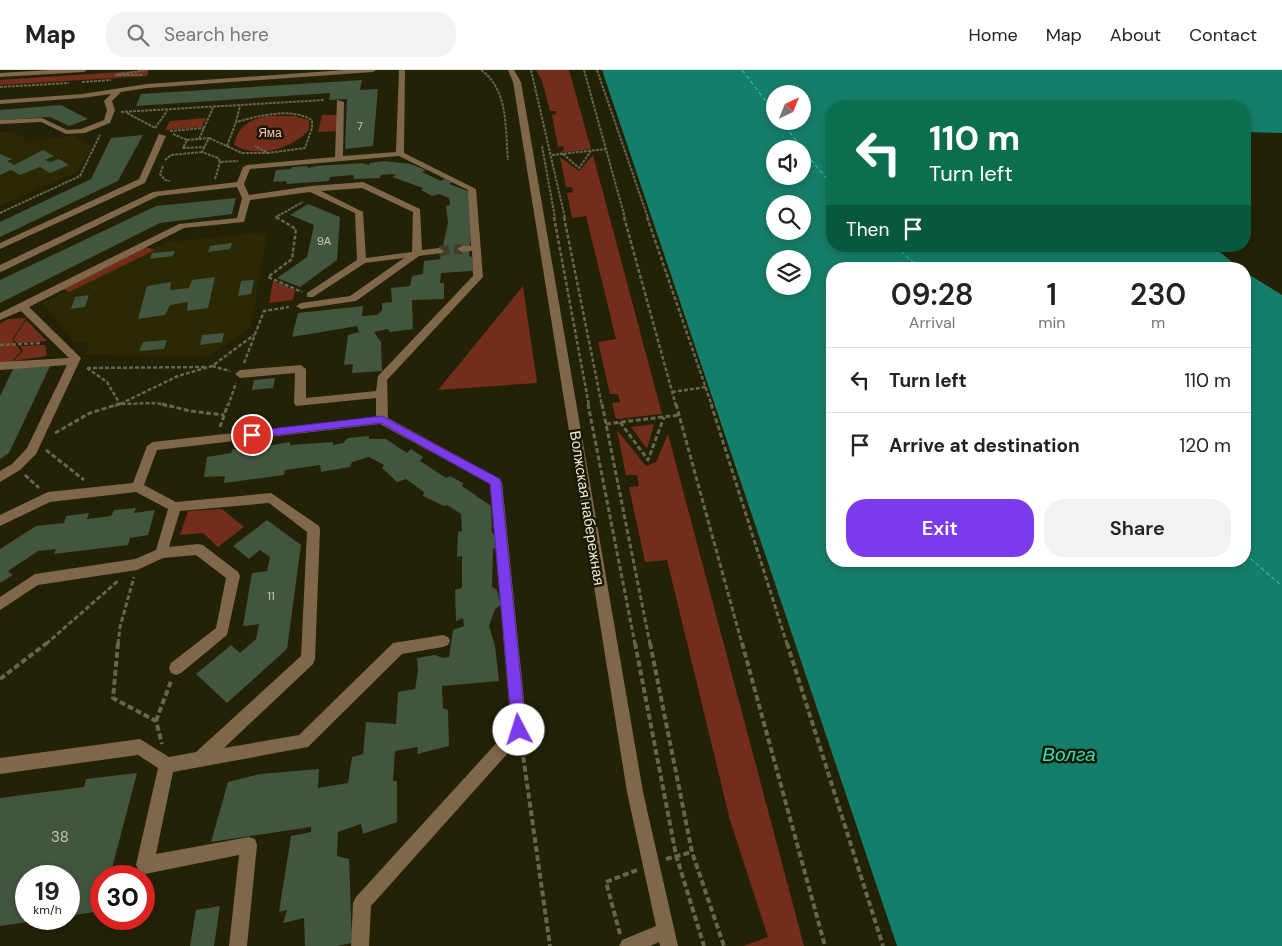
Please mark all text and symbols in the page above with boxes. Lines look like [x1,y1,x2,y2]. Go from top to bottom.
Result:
search box [106,12,456,57]
text: Map [25,19,76,50]
icon: search [124,21,152,49]
text: Search here [164,22,269,47]
text: Home [968,23,1018,47]
text: Map [1046,23,1082,47]
text: About [1110,23,1161,47]
text: Contact [1189,23,1257,47]
north arrow [766,85,811,130]
map controls [766,85,811,295]
text: 110 m [929,115,1020,161]
house number: 7 [357,119,363,133]
icon: left [846,120,911,185]
park label: Яма [258,125,282,141]
button: sound [766,140,811,185]
text: Turn left [929,159,1013,188]
button: search [766,195,811,240]
icon: arrive [899,215,927,243]
text: Then [846,217,889,242]
house number: 9А [317,234,332,248]
button: layers [766,250,811,295]
text: 09:28 [891,275,974,314]
text: 1 [1047,275,1057,314]
text: 230 [1130,275,1186,314]
text: Arrival [909,312,955,333]
text: min [1038,312,1065,333]
text: m [1151,312,1165,333]
icon: left [846,366,874,394]
text: Turn left [889,368,967,393]
text: 110 m [1184,368,1231,393]
pin [231,414,273,456]
icon: arrive [238,421,266,449]
street label: Волжская набережная [565,429,609,587]
icon: arrive [846,431,874,459]
text: Arrive at destination [889,433,1080,458]
text: 120 m [1179,433,1231,458]
button: Exit [846,499,1034,557]
button: Share [1044,499,1231,557]
house number: 11 [267,588,275,604]
position arrow [492,703,544,755]
water label: Волга [1042,742,1096,767]
house number: 38 [51,827,69,847]
speed limit sign: 30 [90,865,155,930]
text: 19 [35,875,60,908]
text: km/h [33,902,62,918]

